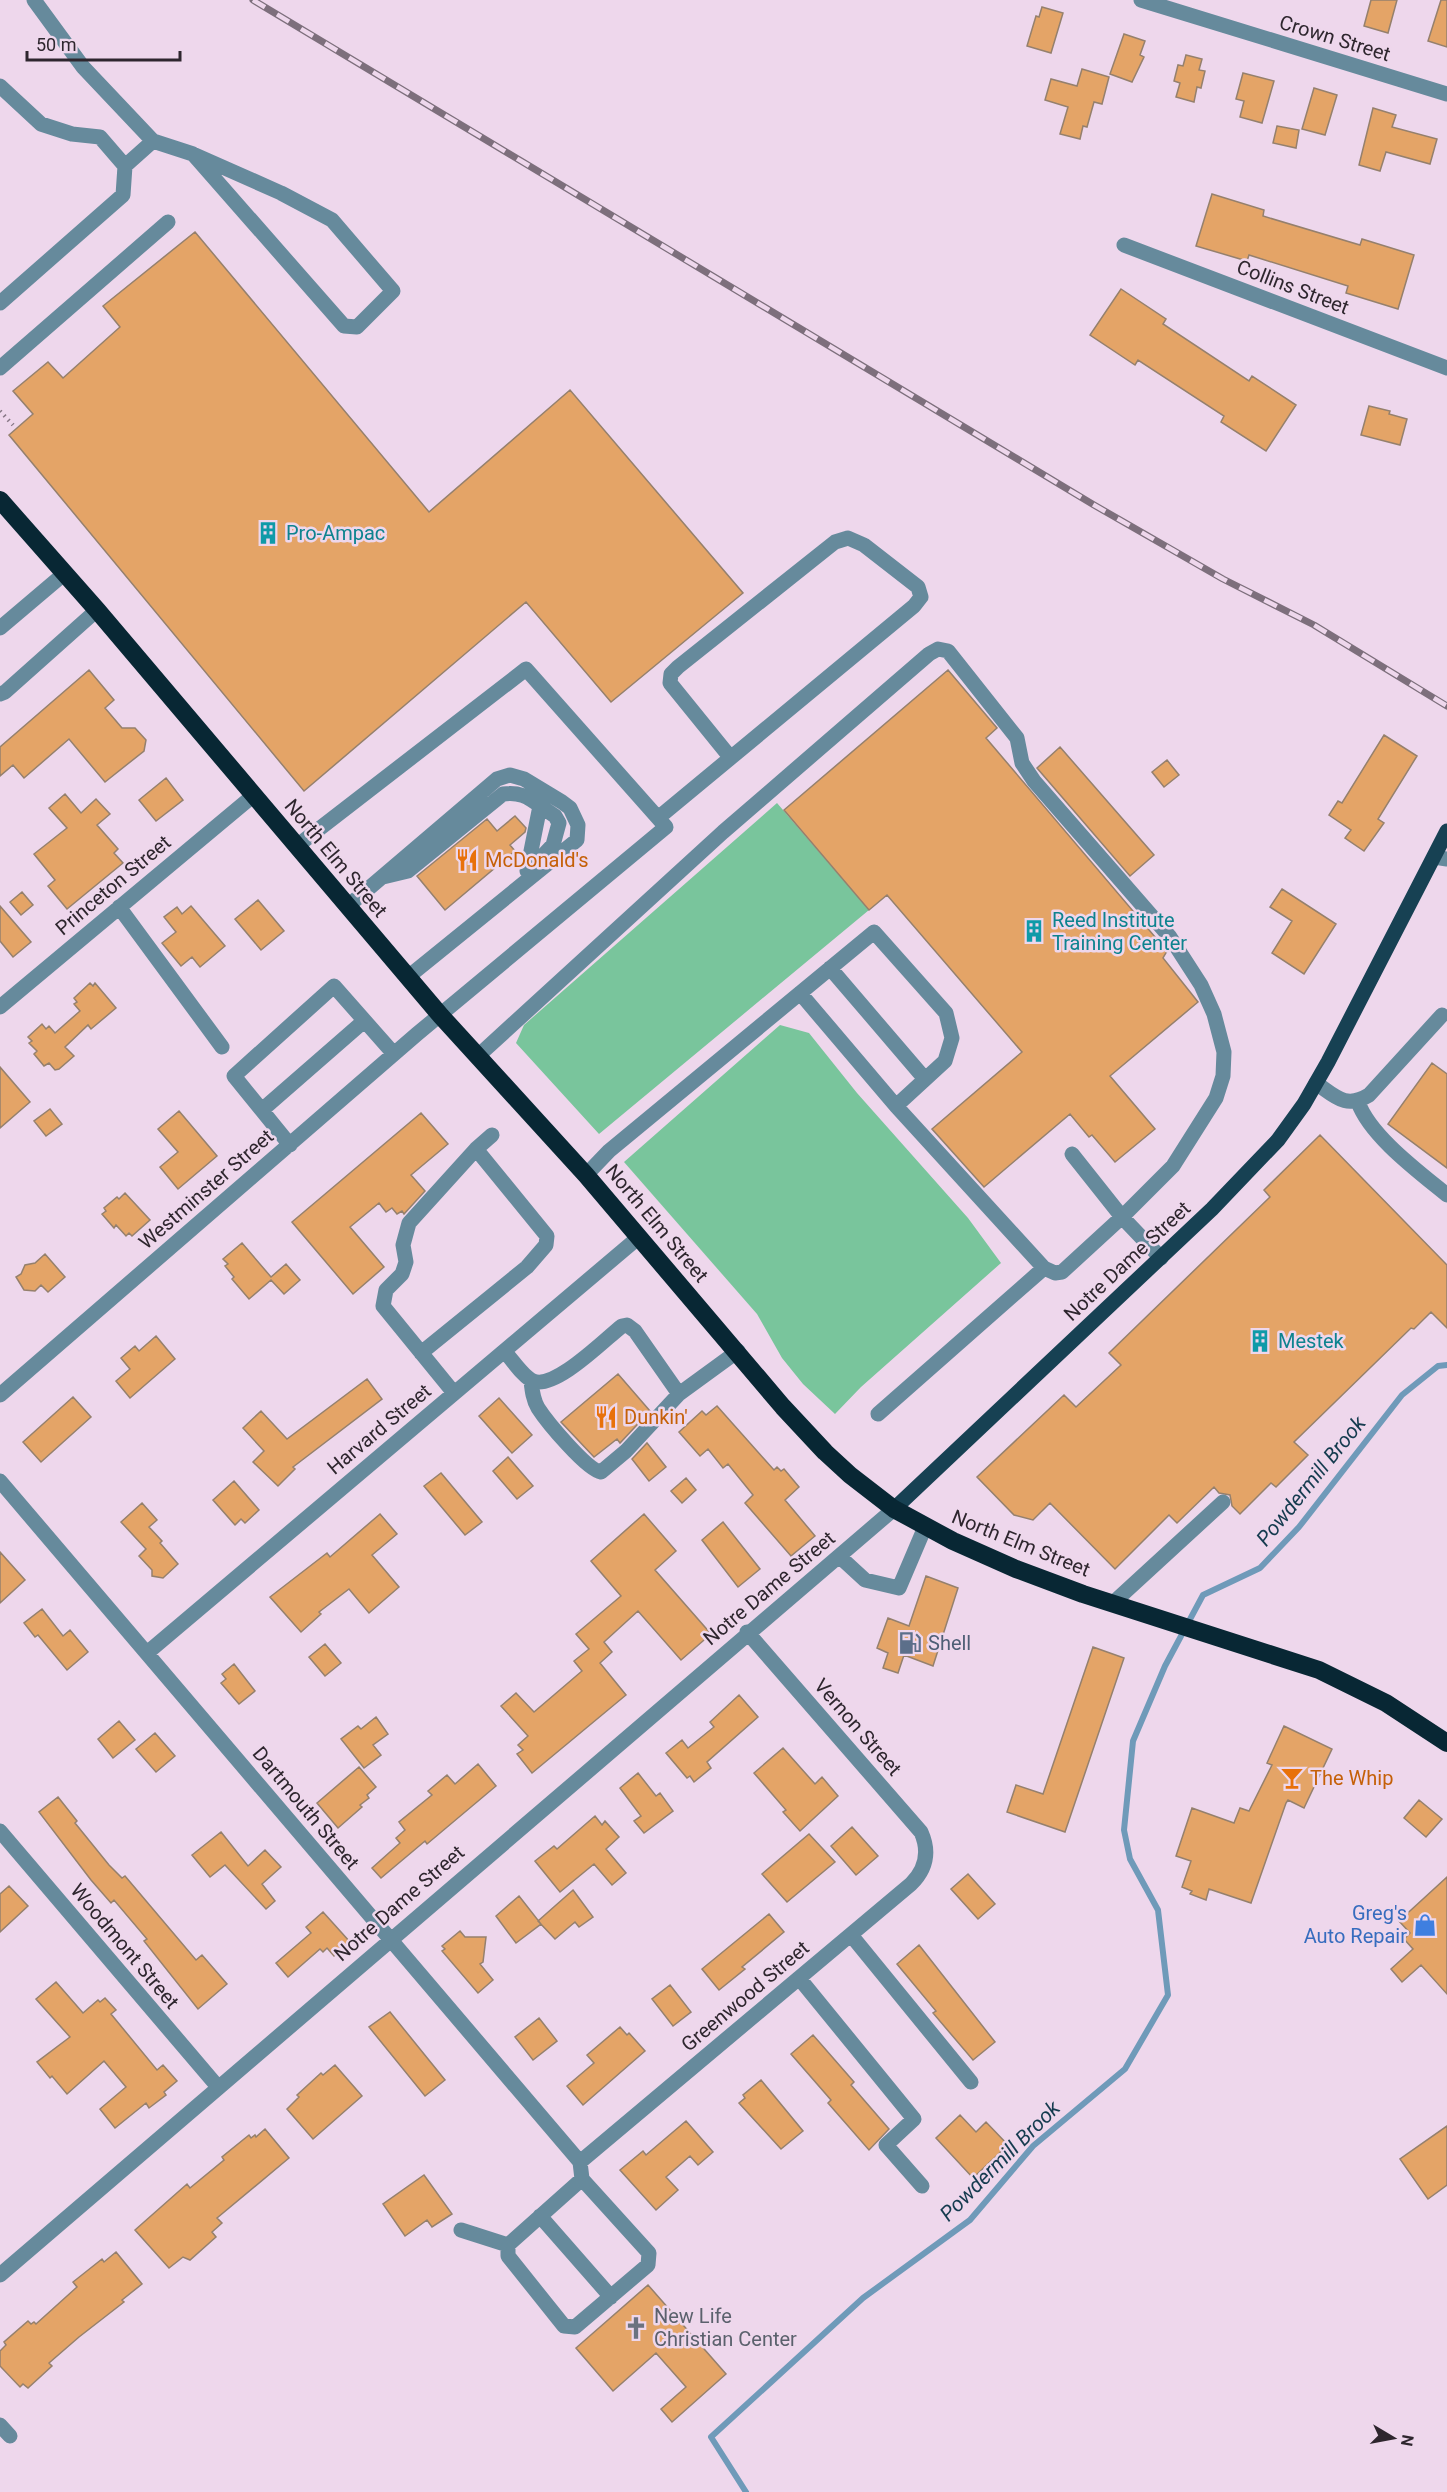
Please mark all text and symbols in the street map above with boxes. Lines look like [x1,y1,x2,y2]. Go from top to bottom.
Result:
street label: Crown Street [1277,10,1393,66]
scale bar [27,24,180,62]
text: 50 m [36,34,76,55]
street label: Collins Street [1234,255,1352,319]
building icon: Pro-Ampac [255,520,281,546]
place label: Pro-Ampac [286,521,385,545]
street label: North Elm Street [280,794,392,922]
street label: Princeton Street [51,830,175,940]
restaurant icon: McDonald's [454,847,480,873]
place label: McDonald's [485,848,589,872]
place label: Reed Institute Training Center [1052,908,1187,955]
building icon: Reed Institute Training Center [1021,918,1047,944]
street label: Westminster Street [134,1124,278,1254]
street label: North Elm Street [601,1159,713,1287]
street label: Notre Dame Street [1059,1196,1195,1326]
building icon: Mestek [1247,1328,1273,1354]
place label: Mestek [1278,1329,1345,1353]
street label: Harvard Street [322,1379,436,1479]
restaurant icon: Dunkin' [593,1404,619,1430]
place label: Dunkin' [624,1405,688,1429]
water label: Powdermill Brook [1251,1411,1371,1551]
street label: North Elm Street [948,1504,1094,1582]
street label: Notre Dame Street [698,1526,840,1650]
fuel station icon: Shell [897,1630,923,1656]
place label: Shell [928,1631,971,1655]
street label: Vernon Street [809,1673,907,1781]
street label: Dartmouth Street [248,1742,364,1874]
bar icon: The Whip [1279,1765,1305,1791]
place label: The Whip [1310,1766,1393,1790]
street label: Notre Dame Street [329,1840,469,1966]
street label: Woodmont Street [66,1879,184,2013]
place label: Greg's Auto Repair [1304,1901,1407,1948]
shop icon: Greg's Auto Repair [1412,1912,1438,1938]
street label: Greenwood Street [676,1936,814,2056]
water label: Powdermill Brook [935,2096,1065,2226]
place label: New Life Christian Center [654,2304,797,2351]
church icon: New Life Christian Center [623,2315,649,2341]
north arrow [1363,2408,1423,2468]
text: N [1397,2433,1418,2448]

